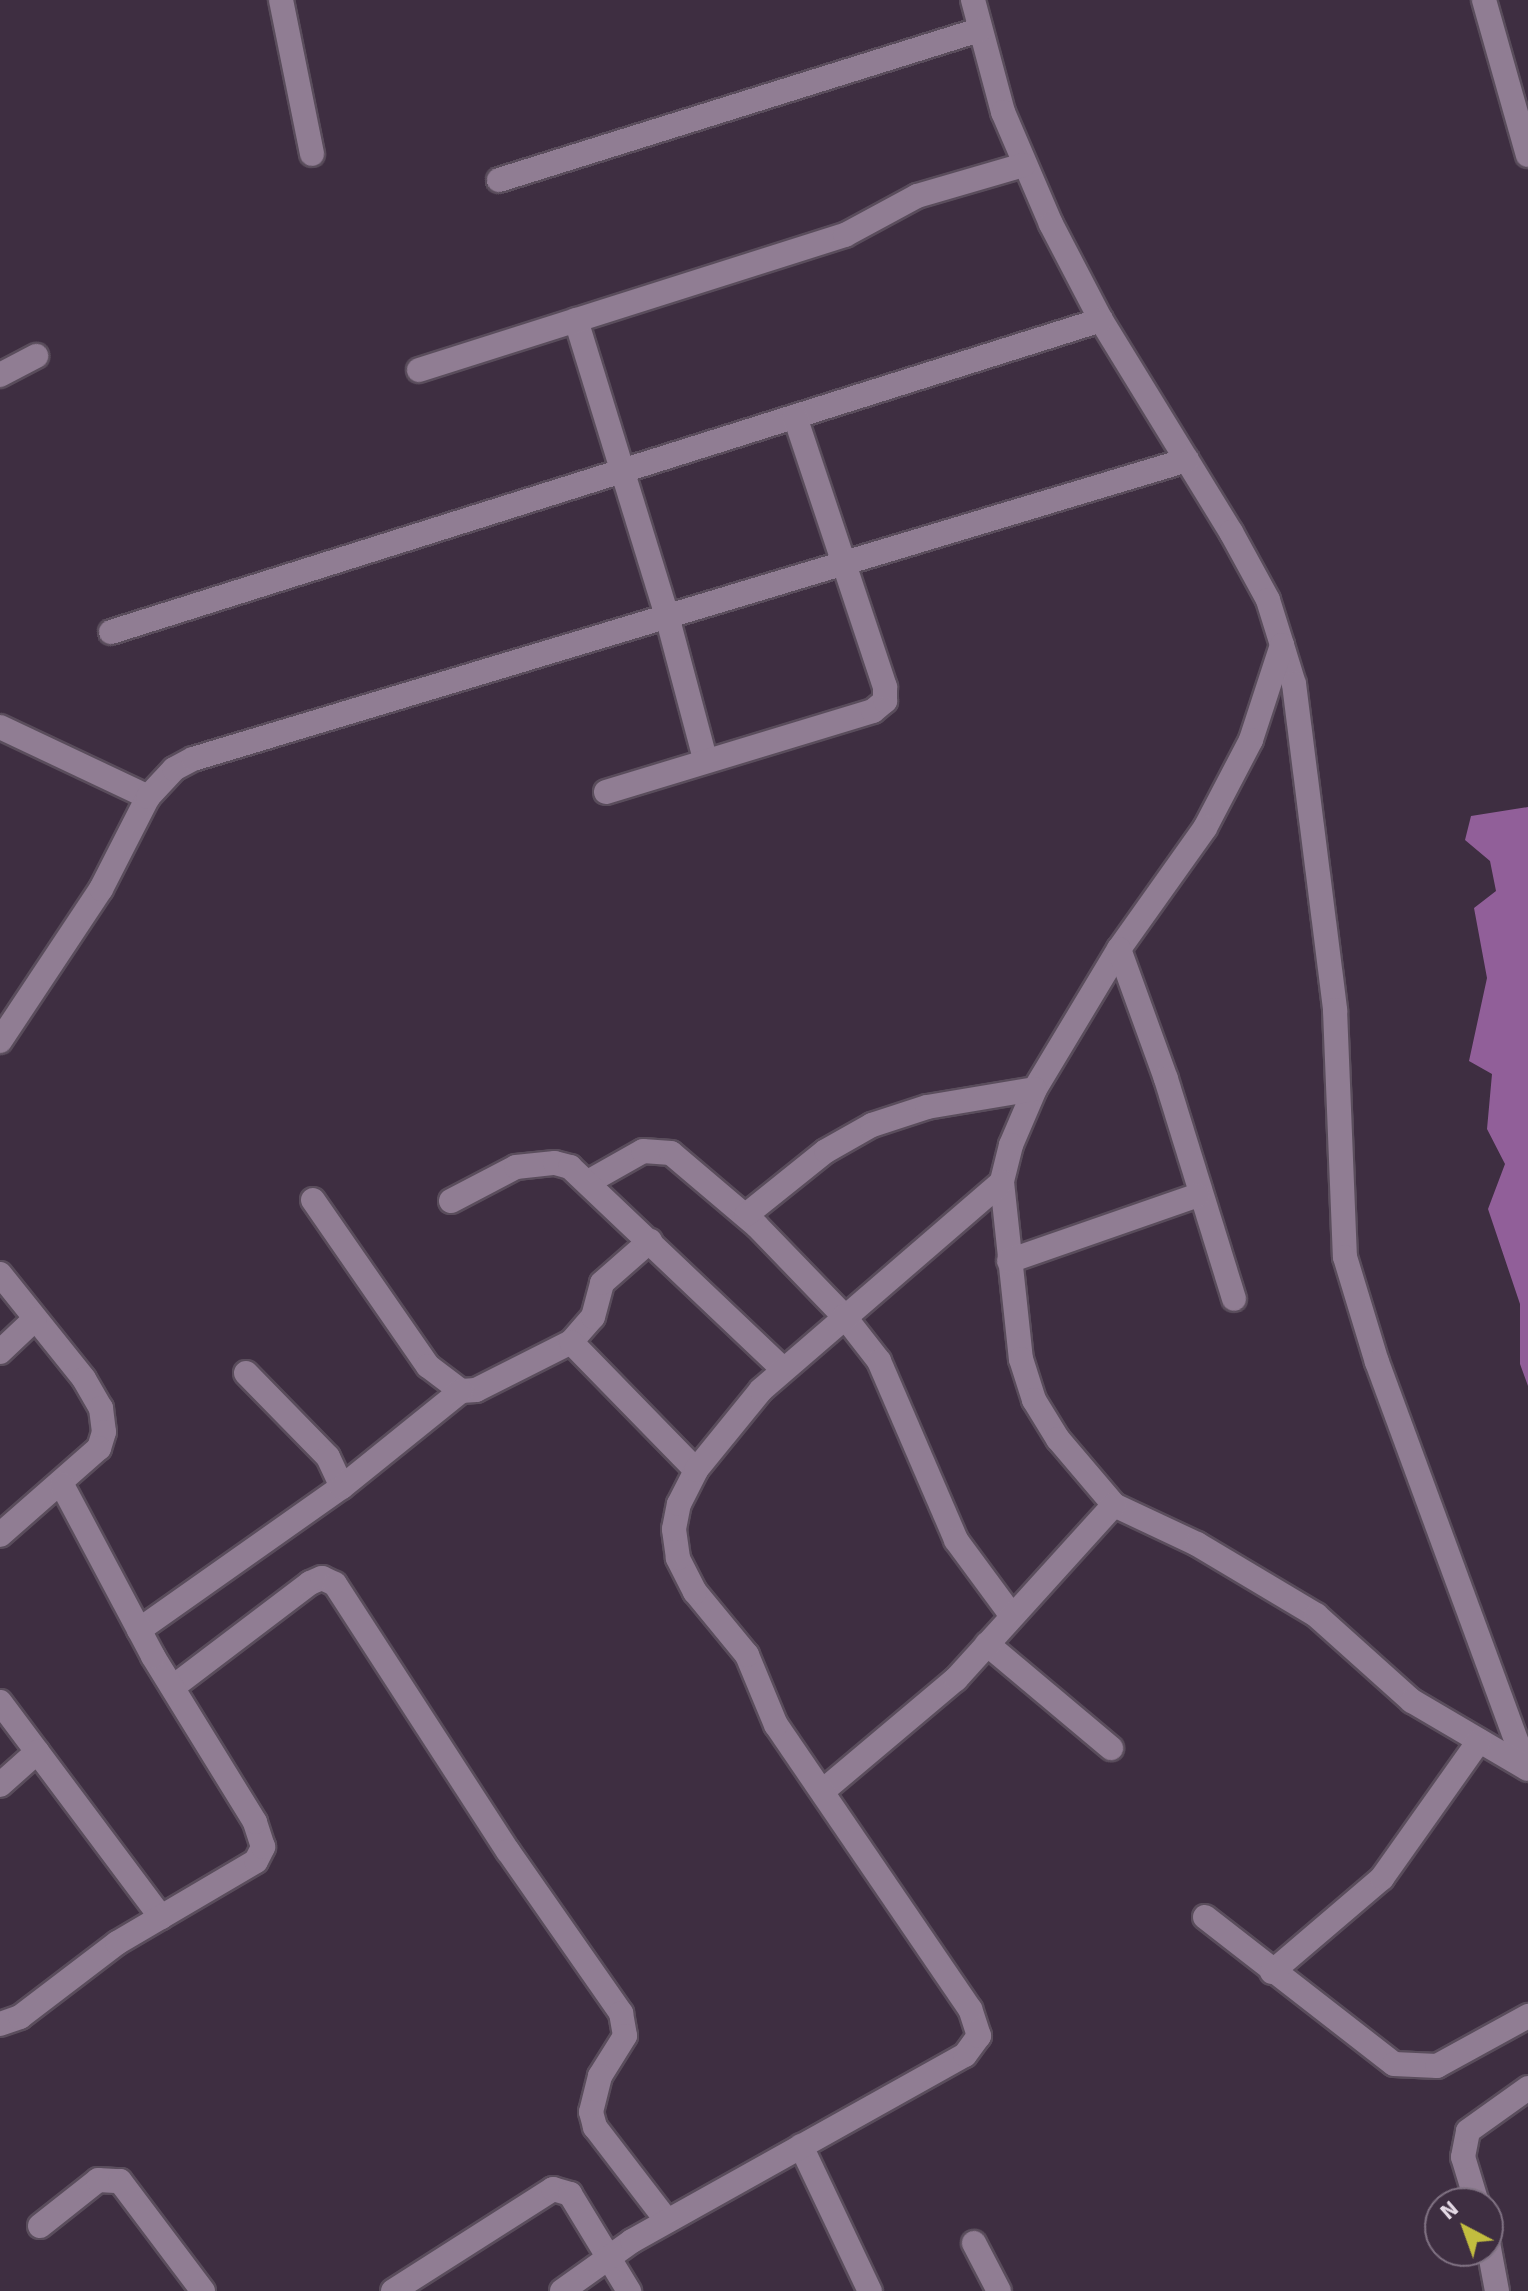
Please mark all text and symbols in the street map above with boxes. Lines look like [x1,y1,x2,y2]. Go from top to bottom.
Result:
north arrow [1424,2187,1504,2267]
text: N [1435,2195,1464,2225]

